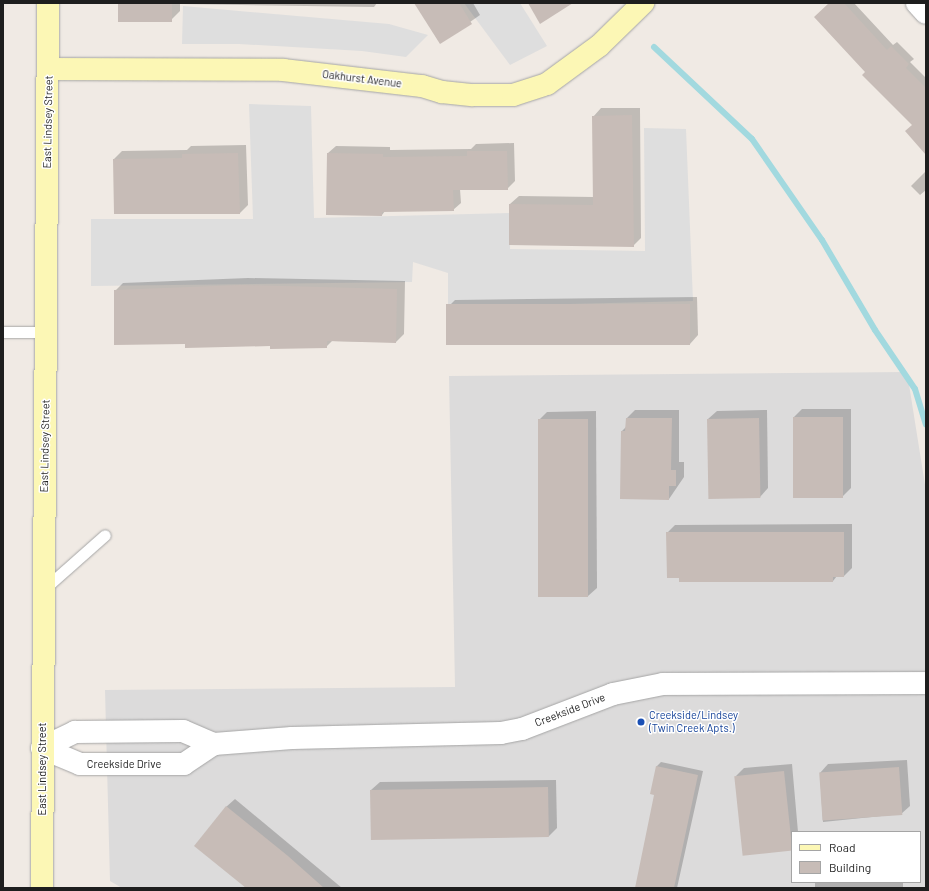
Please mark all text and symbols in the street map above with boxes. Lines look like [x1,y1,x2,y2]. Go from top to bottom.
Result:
street label: Oakhurst Avenue [321,68,403,90]
street label: East Lindsey Street [41,75,55,169]
street label: East Lindsey Street [38,399,52,493]
street label: Creekside Drive [533,690,607,730]
place label: Creekside/Lindsey (Twin Creek Apts.) [649,709,738,735]
marker: Creekside/Lindsey (Twin Creek Apts.) [636,717,646,727]
street label: East Lindsey Street [35,723,49,815]
street label: Creekside Drive [87,757,161,771]
legend [791,831,921,883]
text: Road [829,840,856,854]
text: Building [829,860,871,874]

